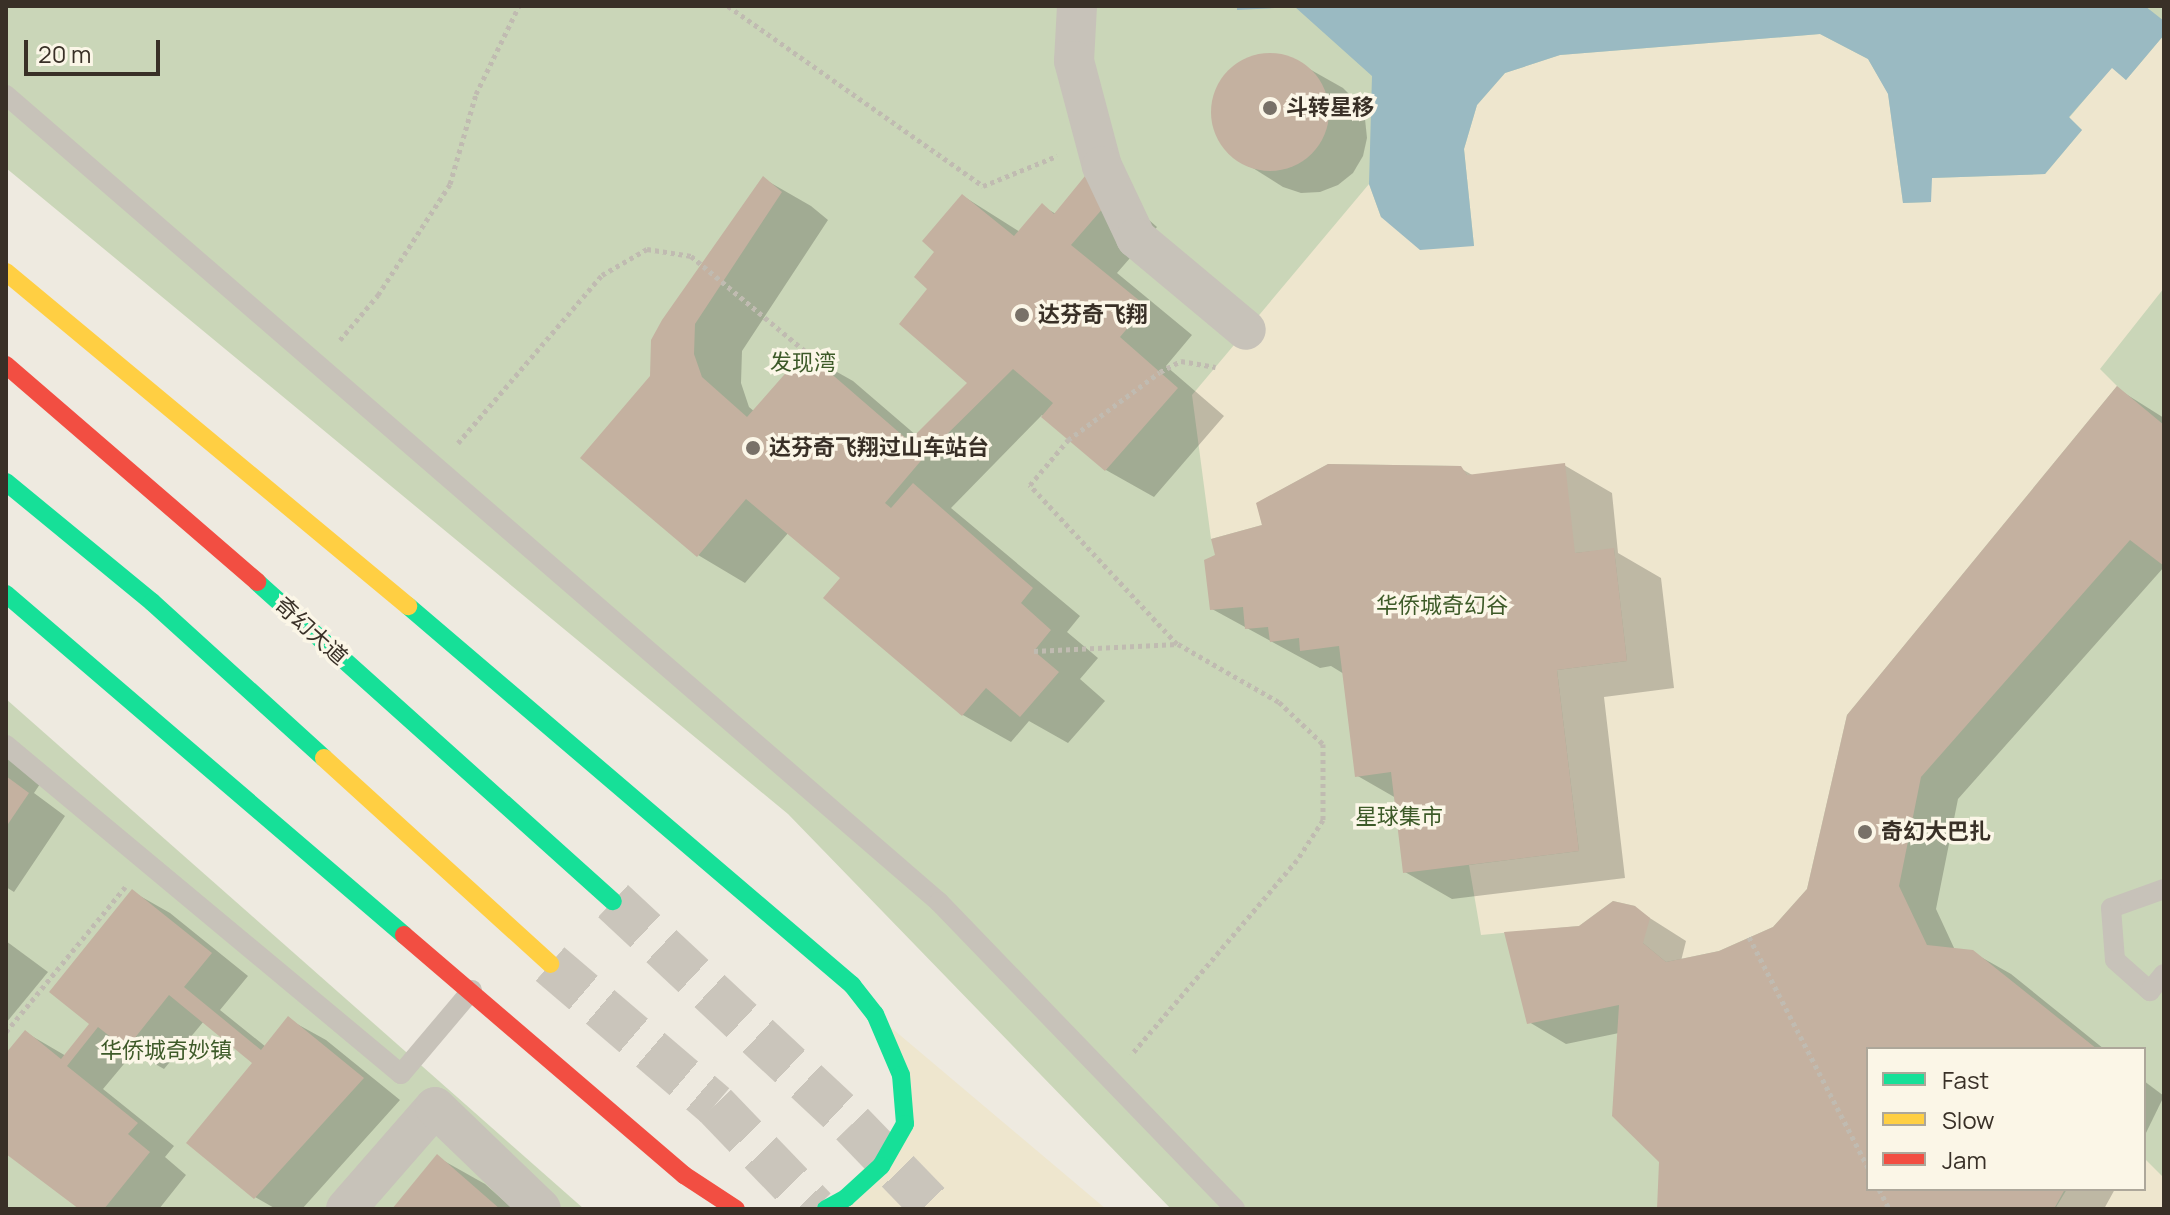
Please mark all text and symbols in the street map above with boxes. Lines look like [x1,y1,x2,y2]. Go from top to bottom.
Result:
scale bar [28,24,164,74]
text: 20 m [38,37,91,70]
place label: 斗转星移 [1286,95,1374,121]
marker: 斗转星移 [1261,99,1279,117]
place label: 达芬奇飞翔 [1038,302,1148,328]
marker: 达芬奇飞翔 [1013,306,1031,324]
park label: 发现湾 [770,350,836,376]
place label: 达芬奇飞翔过山车站台 [769,435,989,461]
marker: 达芬奇飞翔过山车站台 [744,439,762,457]
street label: 奇幻大道 [269,592,353,670]
park label: 华侨城奇幻谷 [1376,593,1508,619]
park label: 星球集市 [1355,804,1443,830]
place label: 奇幻大巴扎 [1881,819,1991,845]
marker: 奇幻大巴扎 [1856,823,1874,841]
park label: 华侨城奇妙镇 [100,1038,232,1064]
legend [1866,1047,2146,1191]
text: Fast [1942,1063,1989,1096]
text: Slow [1942,1103,1995,1136]
text: Jam [1942,1143,1987,1176]

